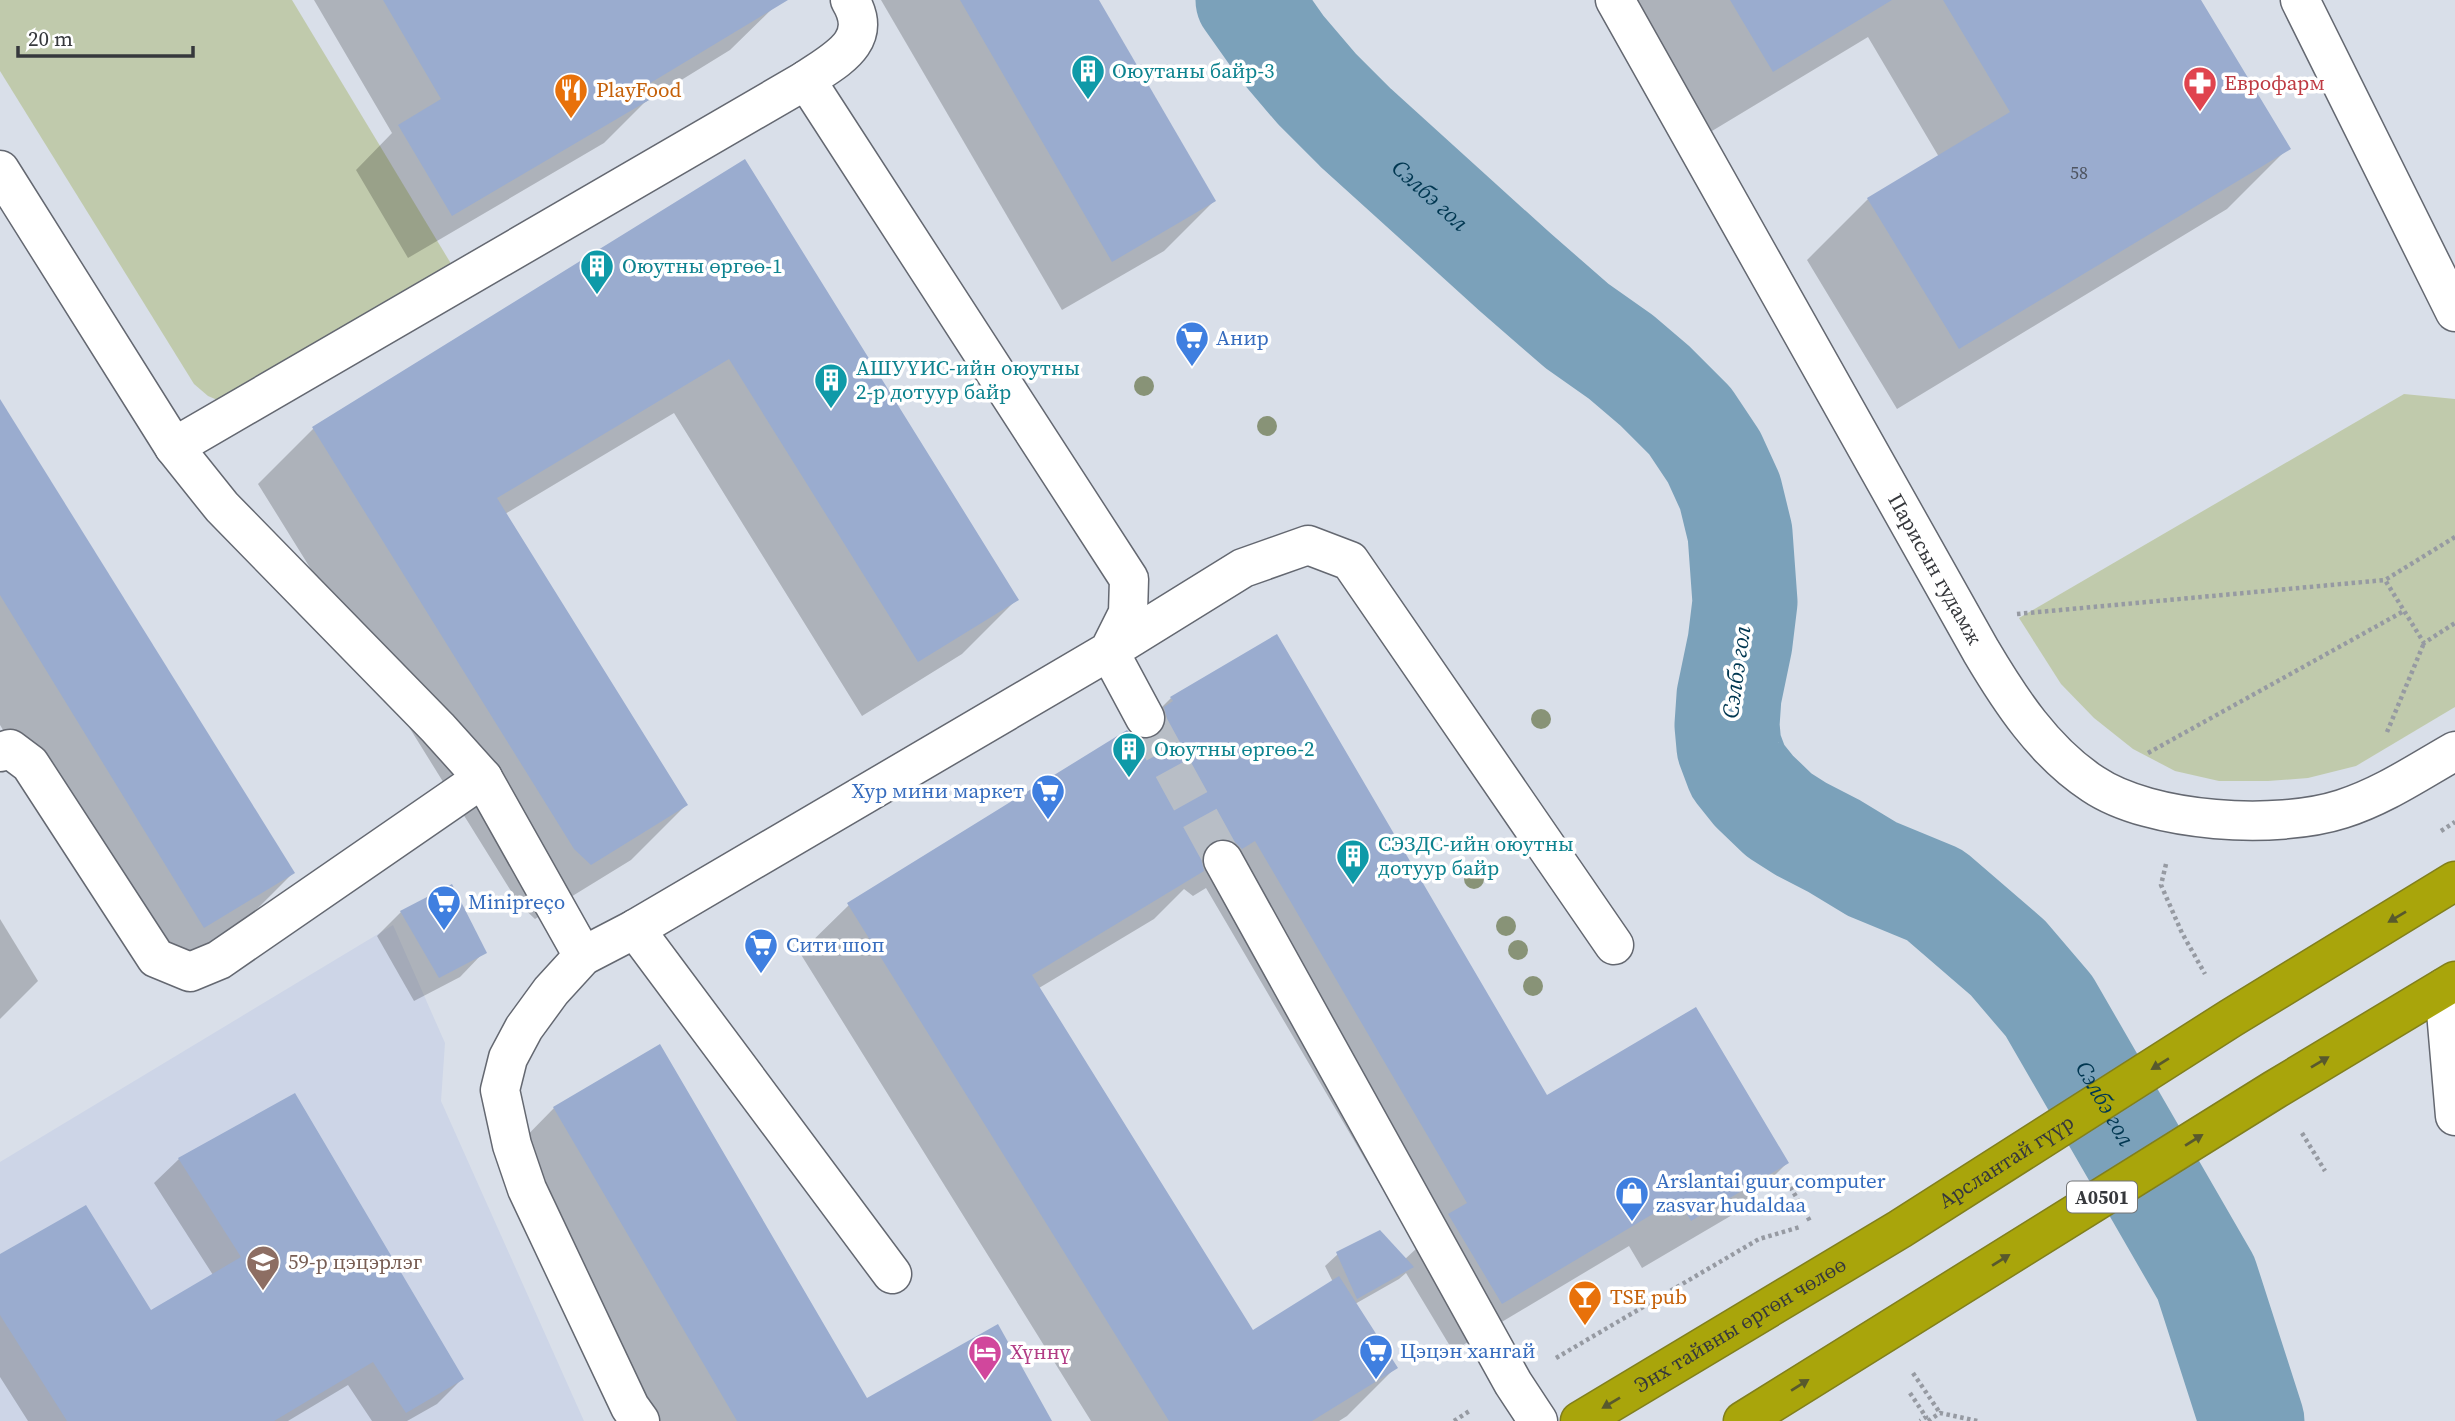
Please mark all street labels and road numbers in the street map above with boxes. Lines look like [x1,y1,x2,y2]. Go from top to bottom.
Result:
street label: Парисын гудамж [1881,488,1990,650]
street label: Арслантай гүүр [1933,1107,2079,1215]
road number: A0501 [2067,1182,2137,1212]
street label: Энх тайвны өргөн чөлөө [1629,1250,1851,1399]

